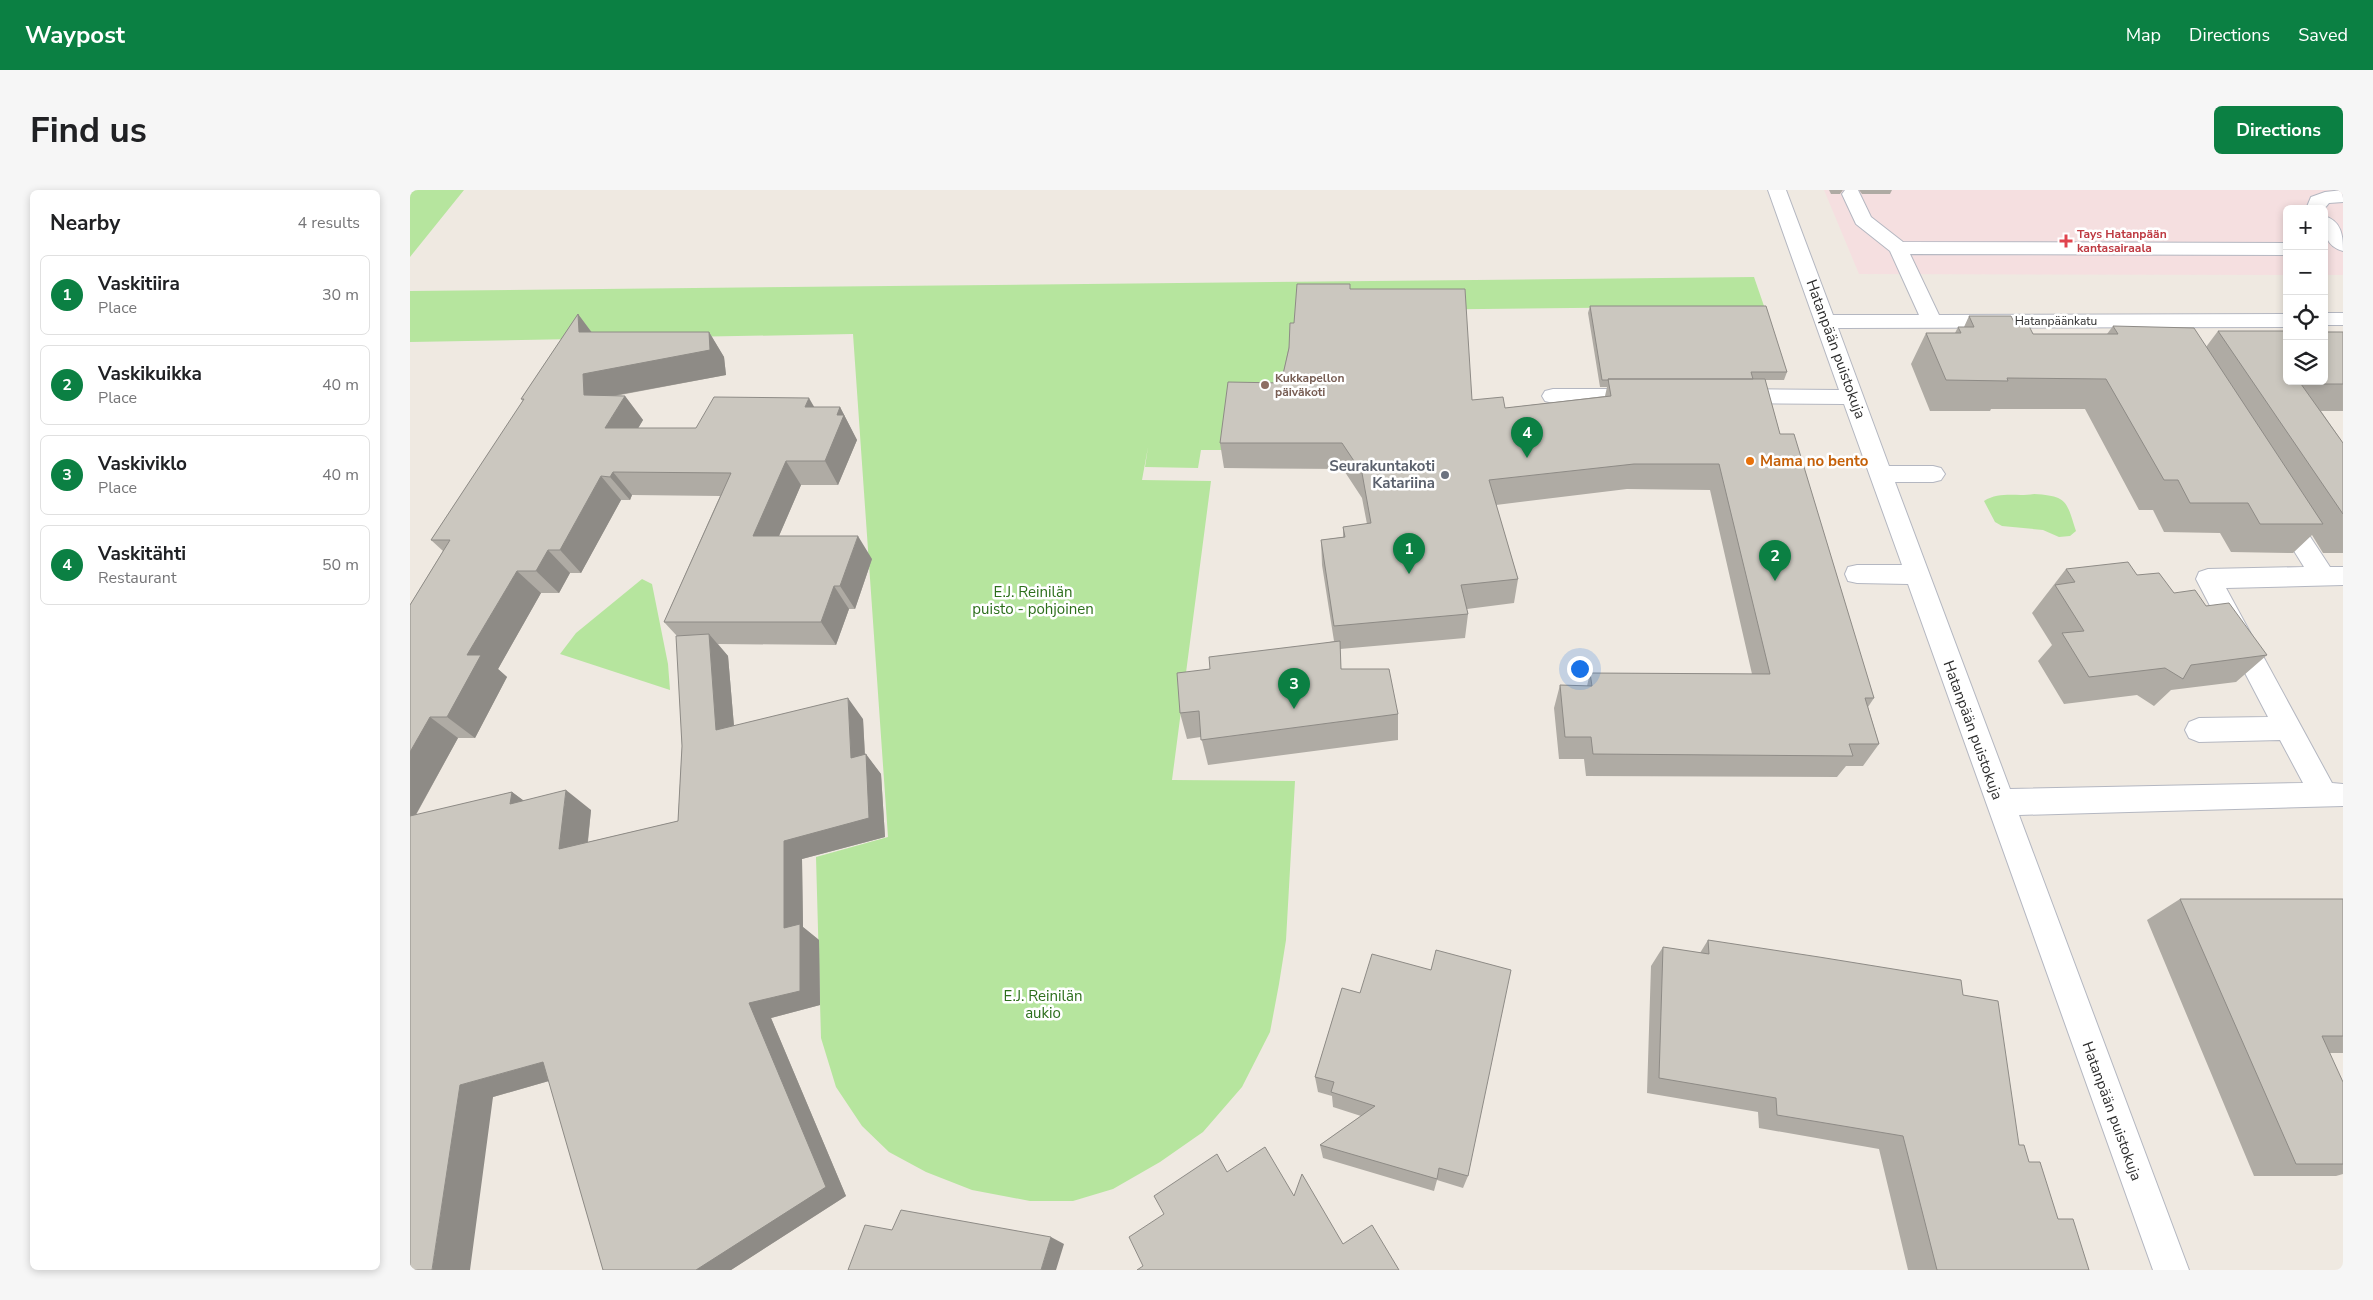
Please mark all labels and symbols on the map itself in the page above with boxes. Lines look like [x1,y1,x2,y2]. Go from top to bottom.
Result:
place label: Tays Hatanpään kantasairaala [2077,226,2167,256]
marker: Tays Hatanpään kantasairaala [2059,234,2073,248]
street label: Hatanpään puistokuja [1801,277,1871,421]
street label: Hatanpäänkatu [2015,313,2097,329]
place label: Kukkapellon päiväkoti [1275,370,1344,400]
marker: Kukkapellon päiväkoti [1259,379,1271,391]
pin: 4 [1511,417,1543,458]
place label: Mama no bento [1760,451,1869,471]
marker: Mama no bento [1744,455,1756,467]
place label: Seurakuntakoti Katariina [1329,456,1435,493]
marker: Seurakuntakoti Katariina [1439,469,1451,481]
pin: 1 [1393,533,1425,574]
pin: 2 [1759,540,1791,581]
park label: E.J. Reinilän puisto - pohjoinen [972,582,1094,619]
your location [1567,656,1593,682]
street label: Hatanpään puistokuja [1938,658,2008,802]
pin: 3 [1278,668,1310,709]
park label: E.J. Reinilän aukio [1004,986,1082,1023]
street label: Hatanpään puistokuja [2077,1039,2147,1183]

